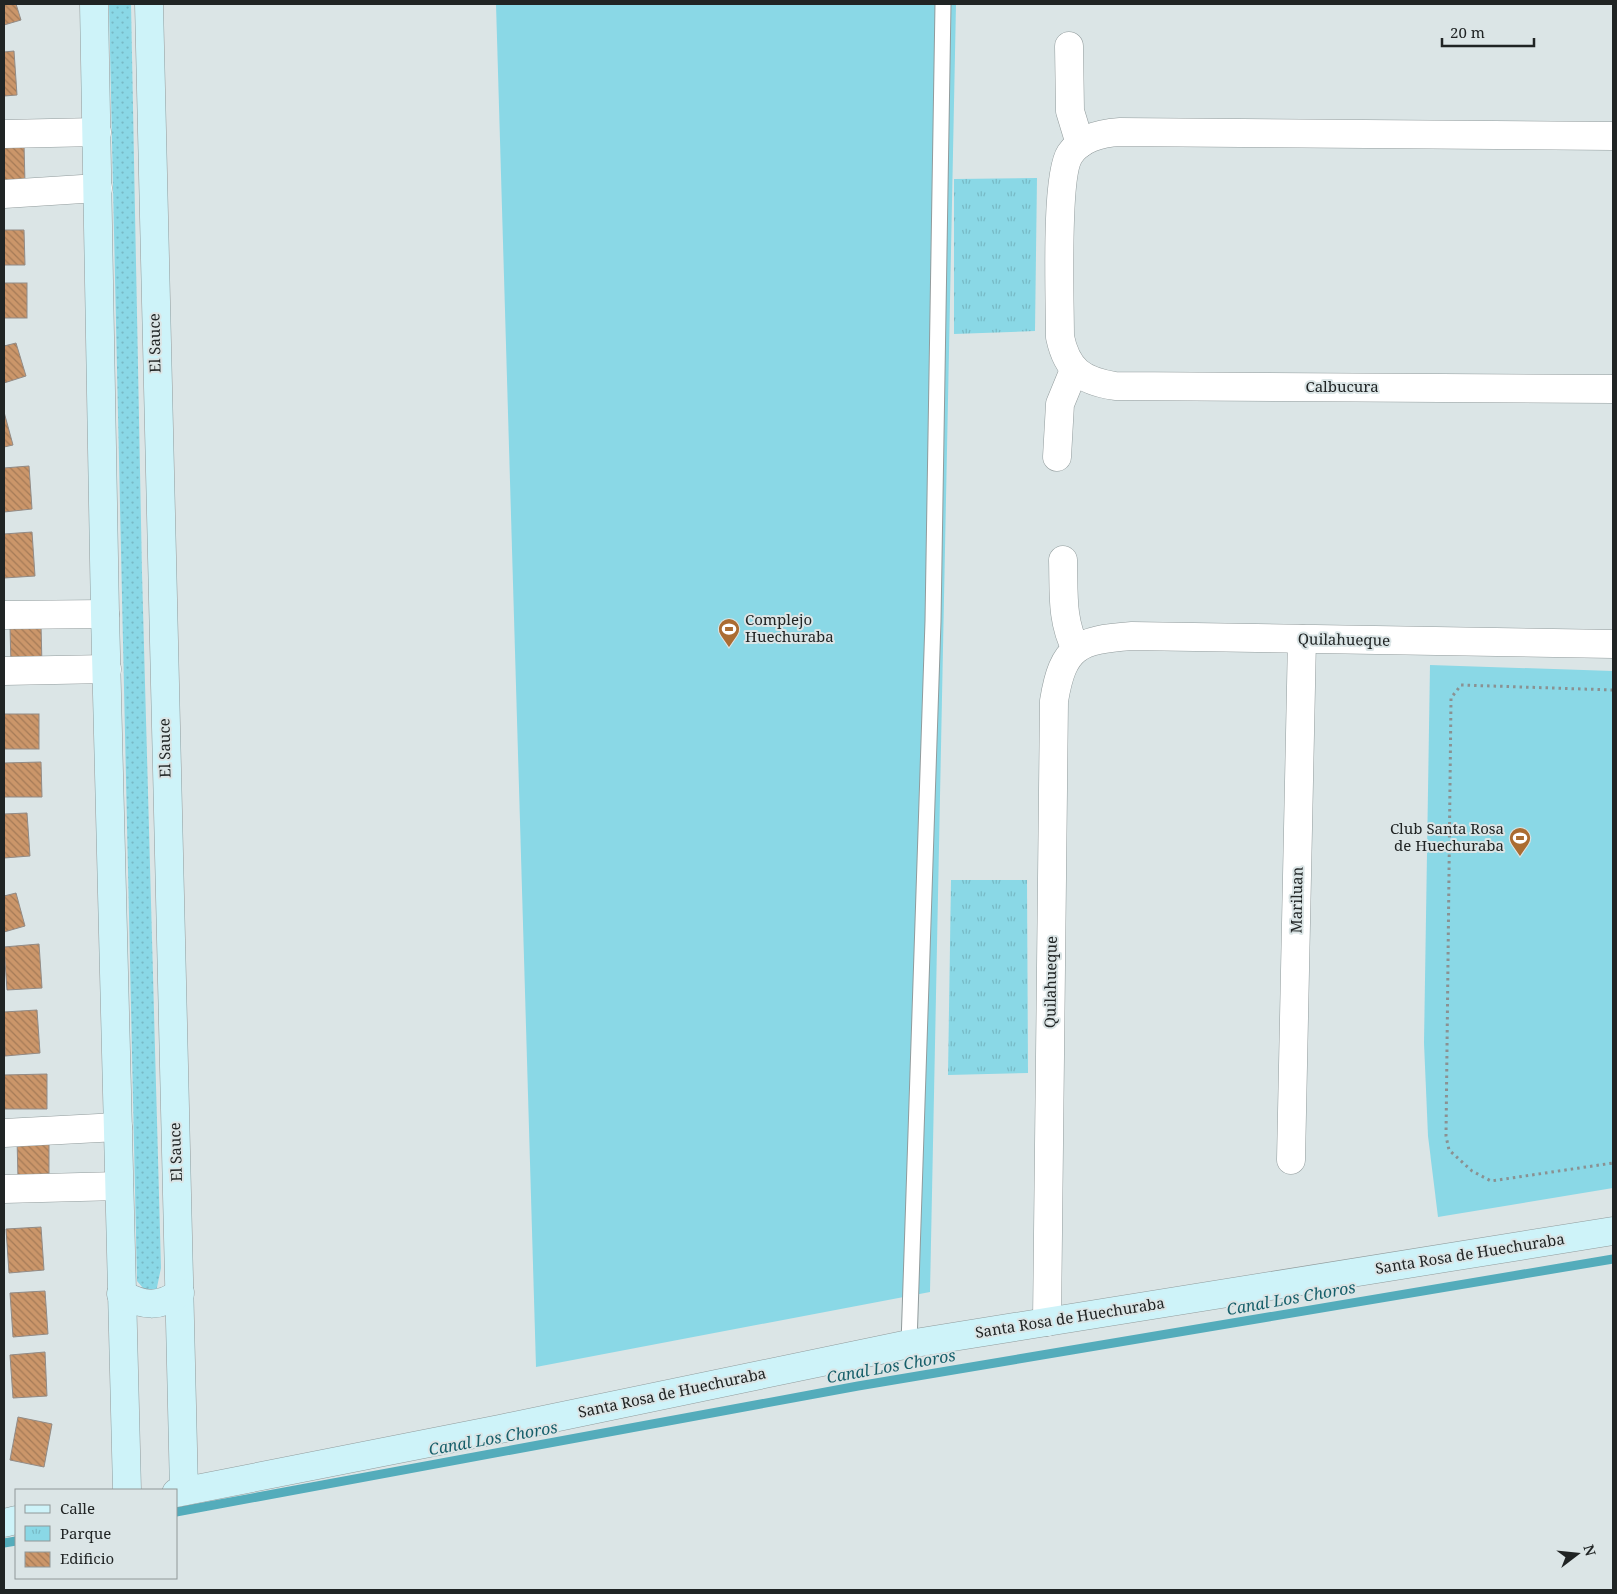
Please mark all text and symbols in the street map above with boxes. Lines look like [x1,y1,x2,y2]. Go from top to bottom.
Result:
scale bar [1442,15,1534,47]
text: 20 m [1450,22,1485,42]
street label: El Sauce [143,313,165,373]
street label: Calbucura [1305,376,1379,396]
place label: Complejo Huechuraba [745,609,834,646]
sports icon: Complejo Huechuraba [717,617,741,648]
street label: Quilahueque [1298,628,1390,650]
street label: El Sauce [153,718,175,778]
place label: Club Santa Rosa de Huechuraba [1390,818,1504,855]
sports icon: Club Santa Rosa de Huechuraba [1508,826,1532,857]
street label: Mariluan [1285,866,1307,933]
street label: Quilahueque [1039,936,1061,1028]
street label: El Sauce [164,1122,186,1182]
street label: Santa Rosa de Huechuraba [1374,1228,1566,1278]
water label: Canal Los Choros [1225,1276,1357,1320]
street label: Santa Rosa de Huechuraba [974,1292,1166,1342]
water label: Canal Los Choros [825,1344,957,1388]
street label: Santa Rosa de Huechuraba [576,1362,767,1422]
water label: Canal Los Choros [427,1416,559,1460]
legend [15,1489,178,1579]
text: Calle [60,1498,95,1518]
text: Parque [60,1523,111,1543]
north arrow [1552,1529,1602,1579]
text: N [1579,1542,1601,1558]
text: Edificio [60,1548,114,1568]

